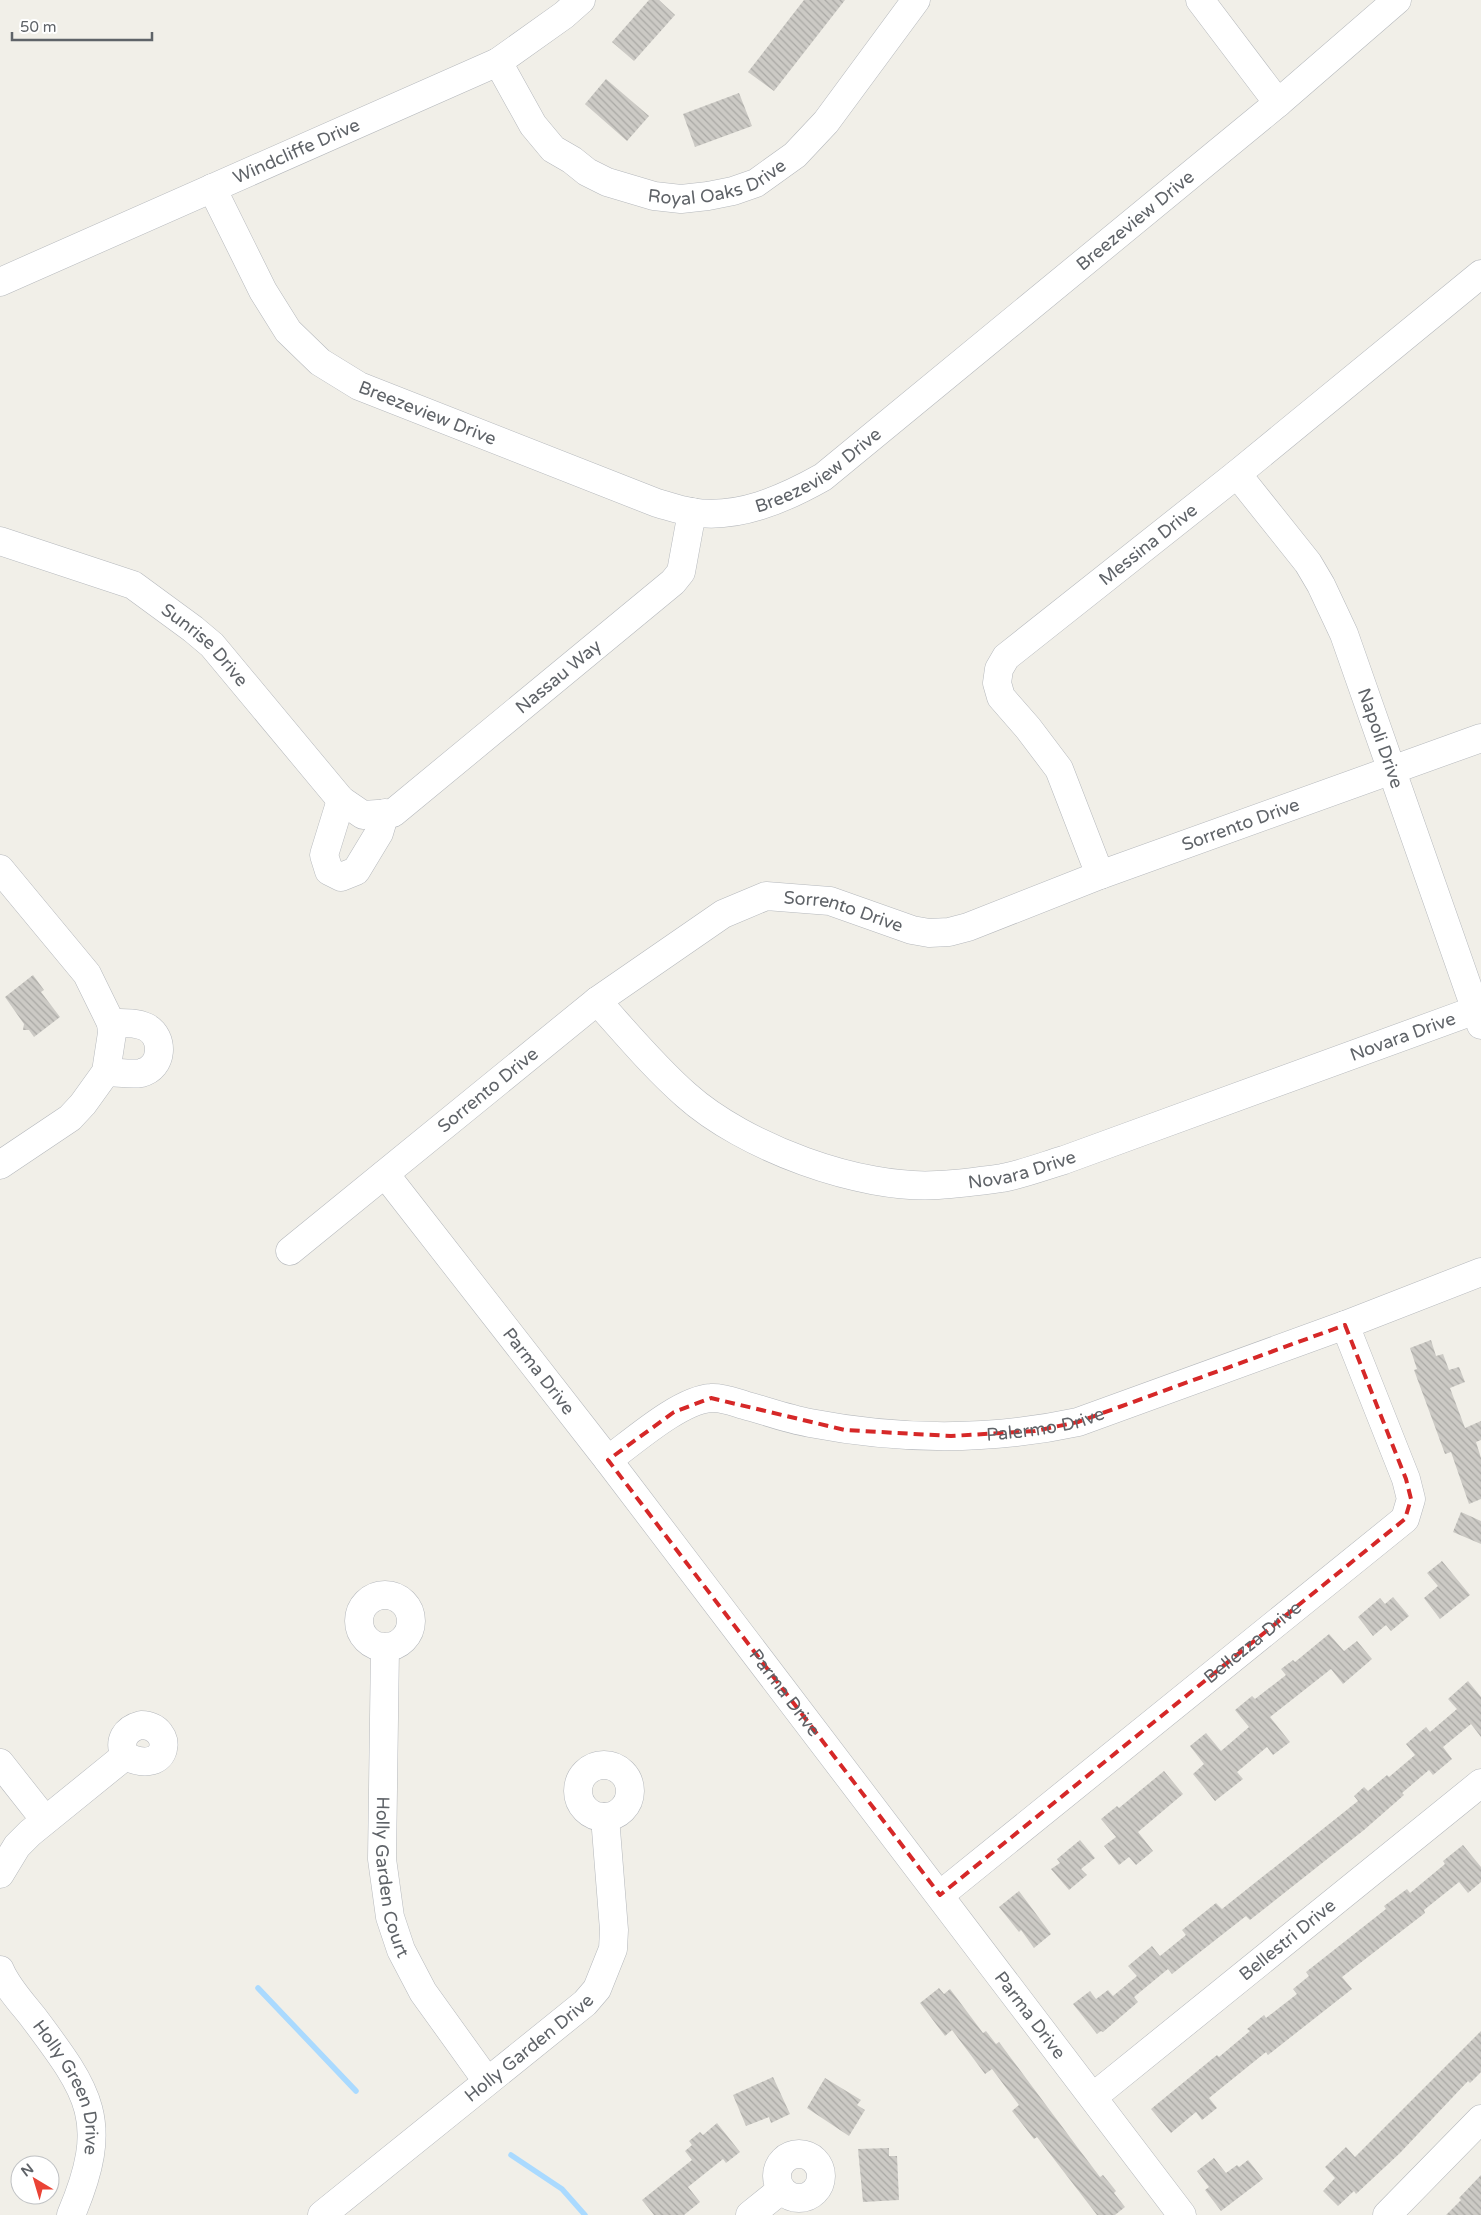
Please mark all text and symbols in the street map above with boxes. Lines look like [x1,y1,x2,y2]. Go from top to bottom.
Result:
scale bar [12,10,152,42]
text: 50 m [20,18,57,36]
street label: Windcliffe Drive [230,114,363,189]
street label: Royal Oaks Drive [647,154,790,210]
street label: Breezeview Drive [1072,166,1198,275]
street label: Breezeview Drive [356,376,499,450]
street label: Breezeview Drive [752,423,886,518]
street label: Messina Drive [1094,499,1202,590]
street label: Sunrise Drive [157,598,253,691]
street label: Nassau Way [511,635,606,718]
street label: Napoli Drive [1353,685,1408,791]
street label: Sorrento Drive [1179,793,1302,856]
street label: Sorrento Drive [783,886,906,937]
street label: Novara Drive [1347,1007,1458,1066]
street label: Sorrento Drive [433,1043,542,1137]
street label: Novara Drive [967,1146,1079,1193]
street label: Parma Drive [498,1323,579,1419]
street label: Palermo Drive [986,1402,1107,1446]
street label: Bellezza Drive [1199,1596,1306,1688]
street label: Parma Drive [745,1645,825,1741]
street label: Holly Garden Court [371,1796,414,1962]
street label: Bellestri Drive [1235,1894,1340,1985]
street label: Parma Drive [990,1967,1070,2063]
street label: Holly Garden Drive [460,1990,599,2107]
street label: Holly Green Drive [28,2015,103,2156]
north arrow [10,2155,60,2205]
text: N [18,2160,37,2180]

